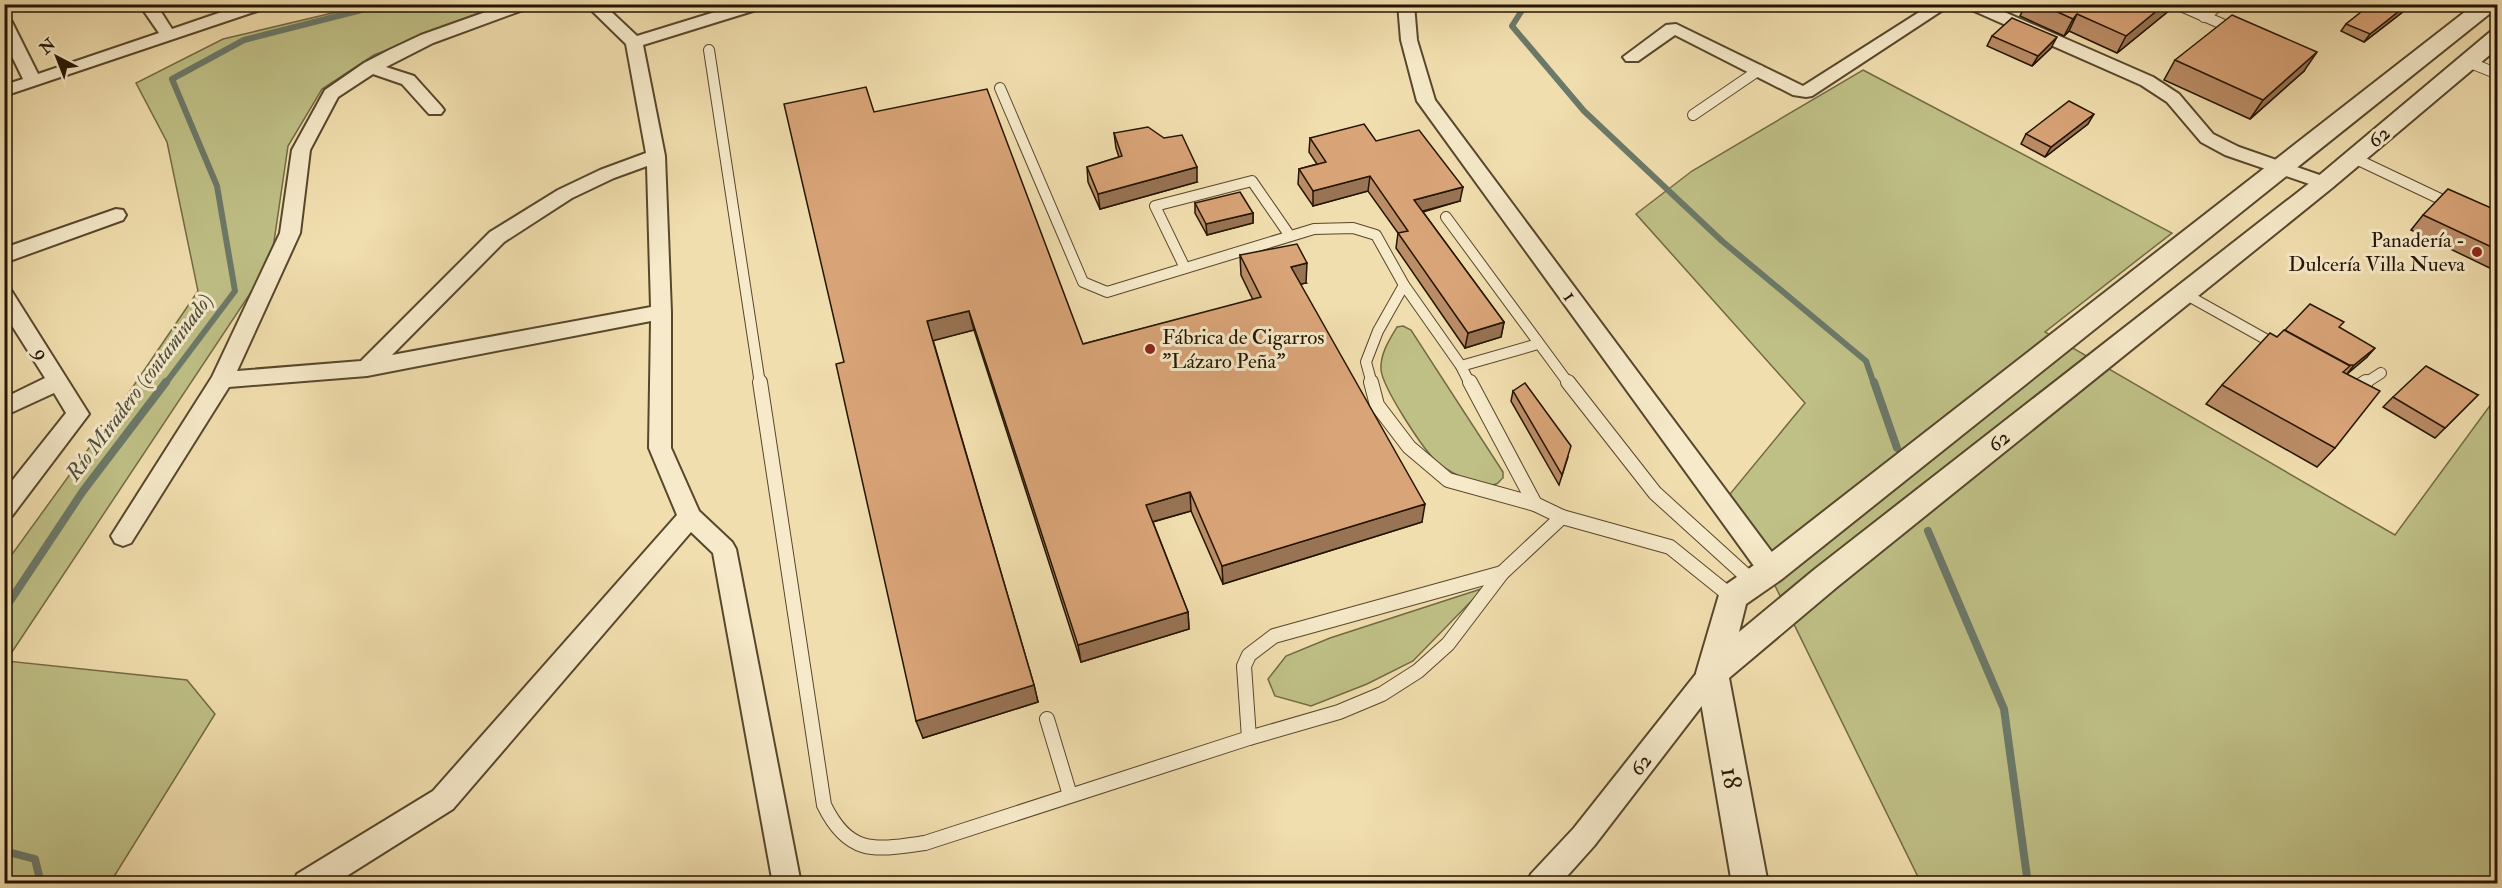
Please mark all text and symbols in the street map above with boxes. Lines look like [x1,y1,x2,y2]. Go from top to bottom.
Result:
north arrow [27,27,87,87]
text: N [35,34,60,59]
street label: 62 [2362,120,2396,154]
place label: Panadería - Dulcería Villa Nueva [2288,227,2465,278]
marker: Panadería - Dulcería Villa Nueva [2470,245,2484,259]
street label: 1 [1557,285,1583,307]
water label: Río Miradero (contaminado) [59,288,219,487]
place label: Fábrica de Cigarros "Lázaro Peña" [1162,324,1325,375]
street label: 9 [26,341,55,366]
marker: Fábrica de Cigarros "Lázaro Peña" [1143,342,1157,356]
street label: 62 [1982,424,2016,458]
street label: 62 [1624,748,1658,782]
street label: 18 [1713,765,1749,791]

